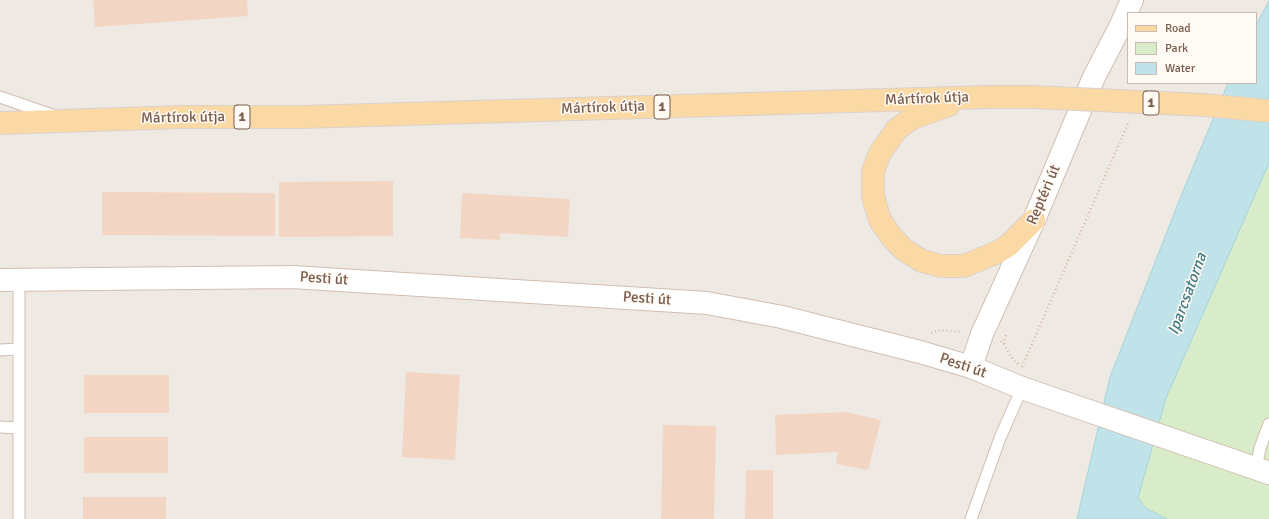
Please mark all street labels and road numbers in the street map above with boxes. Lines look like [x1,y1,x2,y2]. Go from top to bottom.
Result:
street label: Mártírok útja [885,89,969,109]
road number: 1 [1143,91,1159,115]
road number: 1 [654,95,670,119]
street label: Mártírok útja [561,98,645,118]
road number: 1 [234,105,250,129]
street label: Mártírok útja [141,108,225,128]
street label: Reptéri út [1023,162,1065,228]
street label: Pesti út [299,268,349,290]
street label: Pesti út [622,288,672,310]
street label: Pesti út [937,350,989,382]

